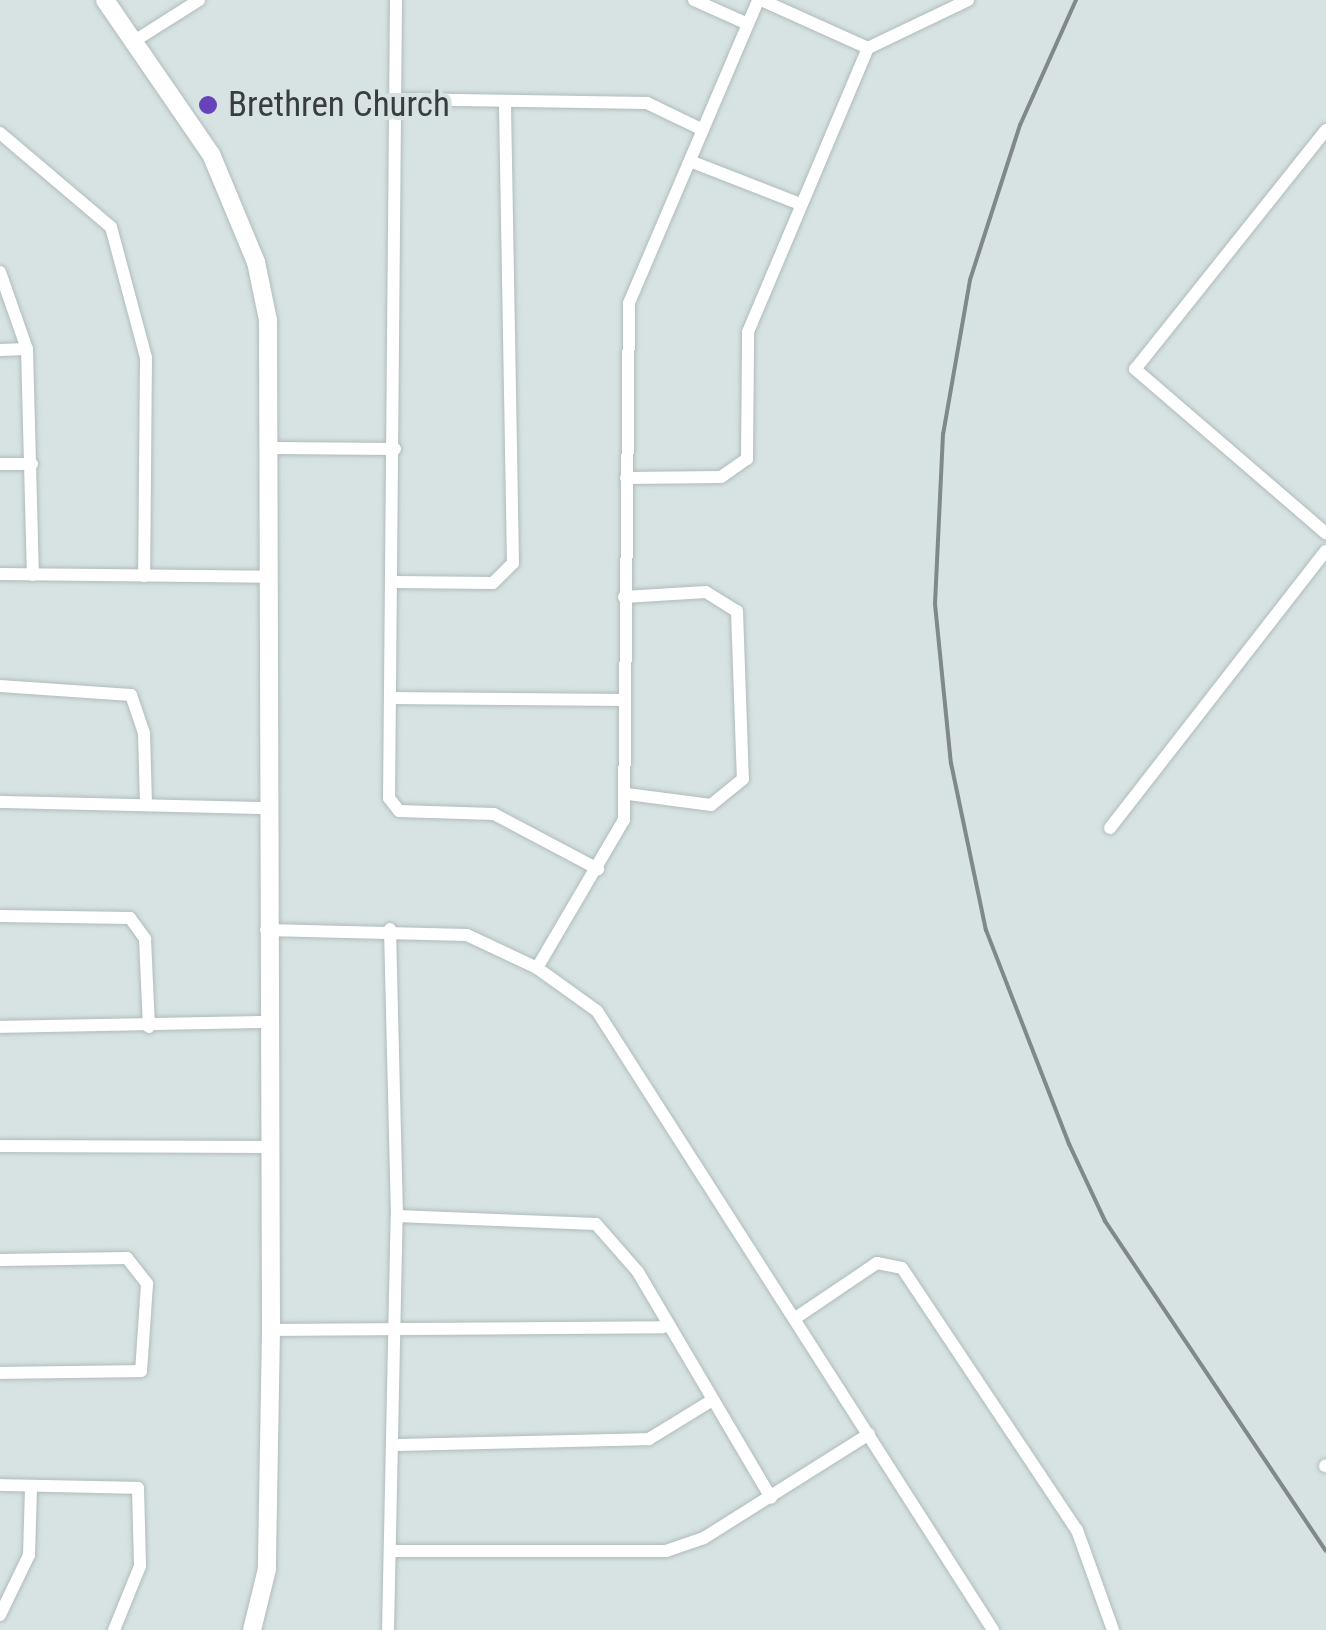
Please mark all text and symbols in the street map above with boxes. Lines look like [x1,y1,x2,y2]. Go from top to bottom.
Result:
place label: Brethren Church [228,84,450,126]
marker: Brethren Church [197,94,219,116]

